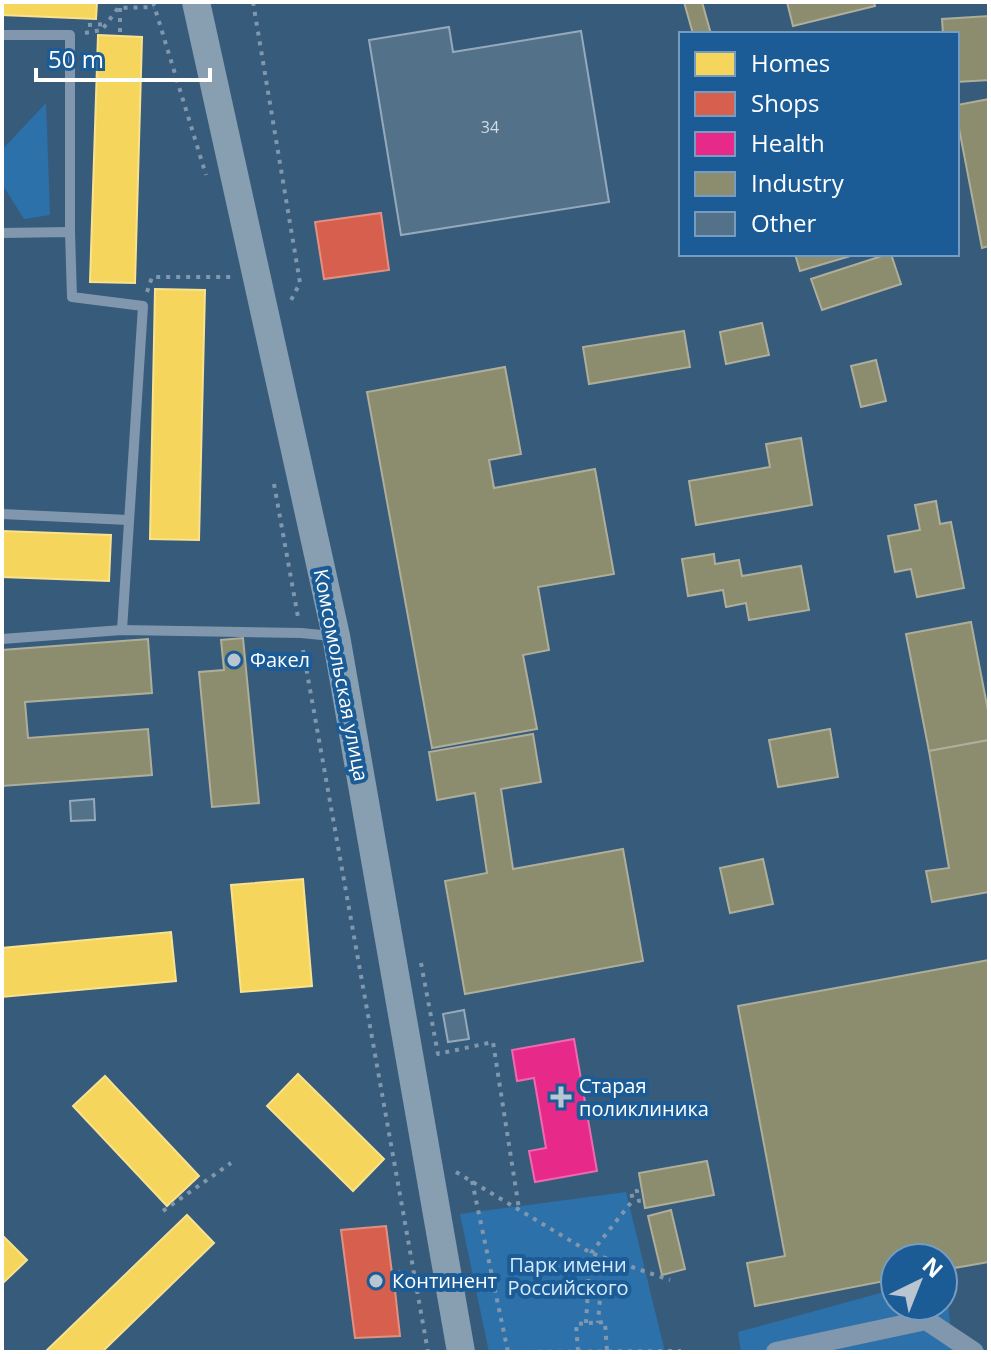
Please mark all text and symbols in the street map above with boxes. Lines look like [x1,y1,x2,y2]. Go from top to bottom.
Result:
scale bar [36,32,210,82]
legend [679,32,959,256]
text: 50 m [48,42,104,75]
text: Homes [751,46,830,79]
text: Shops [751,86,819,119]
house number: 34 [481,116,499,138]
text: Health [751,126,825,159]
text: Industry [751,166,845,199]
text: Other [751,206,816,239]
street label: Комсомольская улица [308,567,375,783]
place label: Факел [250,646,310,673]
marker: Факел [225,651,243,669]
place label: Старая поликлиника [579,1072,709,1122]
marker: Старая поликлиника [550,1086,572,1108]
north arrow [879,1242,959,1322]
text: N [917,1250,950,1284]
park label: Парк имени Российского [507,1251,629,1301]
place label: Континент [392,1267,497,1294]
marker: Континент [367,1272,385,1290]

